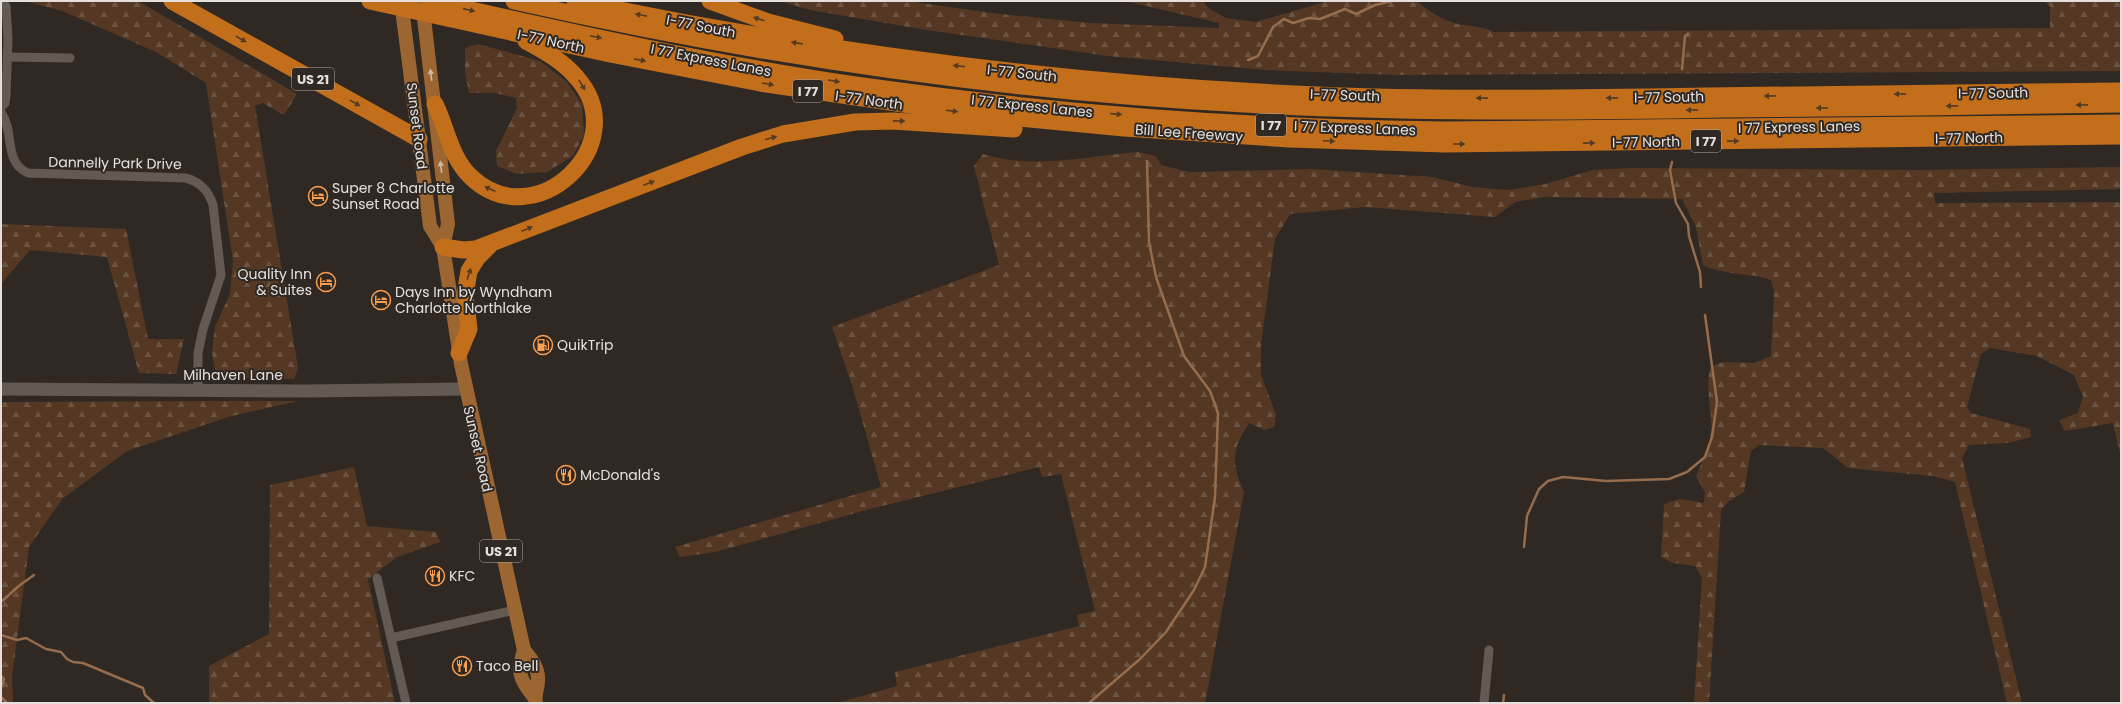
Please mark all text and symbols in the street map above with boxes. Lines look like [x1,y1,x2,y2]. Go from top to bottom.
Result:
one-way arrow [463,7,476,13]
street label: I-77 South [665,9,737,43]
one-way arrow [635,11,648,17]
one-way arrow [753,16,765,22]
street label: I-77 North [516,24,586,58]
one-way arrow [235,35,247,42]
one-way arrow [590,35,603,41]
street label: I 77 Express Lanes [649,39,773,81]
one-way arrow [791,40,803,46]
one-way arrow [634,57,646,63]
street label: I-77 South [986,59,1058,87]
one-way arrow [953,63,965,69]
road number: US 21 [292,68,334,90]
one-way arrow [428,69,435,81]
one-way arrow [828,78,840,84]
one-way arrow [579,79,586,91]
road number: I 77 [793,80,823,102]
street label: Sunset Road [402,81,432,171]
one-way arrow [761,81,774,87]
street label: I-77 South [1958,82,2028,104]
street label: I-77 South [1309,84,1381,106]
street label: I-77 North [834,85,904,115]
street label: I-77 South [1634,86,1704,108]
street label: I 77 Express Lanes [970,90,1094,122]
one-way arrow [1893,91,1906,97]
one-way arrow [1764,92,1776,99]
one-way arrow [1476,95,1488,102]
one-way arrow [1605,95,1618,101]
one-way arrow [349,99,360,106]
one-way arrow [2075,102,2088,108]
one-way arrow [1945,103,1958,109]
one-way arrow [1815,105,1828,111]
one-way arrow [1685,107,1698,113]
one-way arrow [945,108,958,114]
one-way arrow [1110,111,1122,118]
road number: I 77 [1256,114,1286,136]
street label: I 77 Express Lanes [1294,116,1416,140]
street label: I 77 Express Lanes [1738,116,1860,138]
one-way arrow [893,118,906,124]
street label: Bill Lee Freeway [1134,119,1244,147]
street label: I-77 North [1935,127,2003,149]
road number: I 77 [1691,130,1721,152]
street label: I-77 North [1612,131,1680,153]
one-way arrow [764,134,777,140]
one-way arrow [1323,138,1336,144]
one-way arrow [1727,138,1740,144]
one-way arrow [1583,140,1596,146]
one-way arrow [1453,141,1466,147]
street label: Dannelly Park Drive [48,152,182,174]
one-way arrow [438,161,444,173]
place label: Super 8 Charlotte Sunset Road [332,178,455,214]
one-way arrow [643,179,655,185]
hotel icon: Super 8 Charlotte Sunset Road [307,185,329,207]
one-way arrow [484,186,496,192]
one-way arrow [522,226,533,232]
place label: Quality Inn & Suites [238,264,312,300]
one-way arrow [466,268,472,280]
hotel icon: Quality Inn & Suites [315,271,337,293]
place label: Days Inn by Wyndham Charlotte Northlake [395,282,552,318]
hotel icon: Days Inn by Wyndham Charlotte Northlake [370,289,392,311]
fuel station icon: QuikTrip [532,334,554,356]
place label: QuikTrip [557,335,613,355]
street label: Milhaven Lane [183,365,283,385]
street label: Sunset Road [458,404,498,494]
restaurant icon: McDonald's [555,464,577,486]
place label: McDonald's [580,465,660,485]
road number: US 21 [480,540,522,562]
restaurant icon: KFC [424,565,446,587]
place label: KFC [449,566,475,586]
restaurant icon: Taco Bell [451,655,473,677]
place label: Taco Bell [476,656,538,676]

